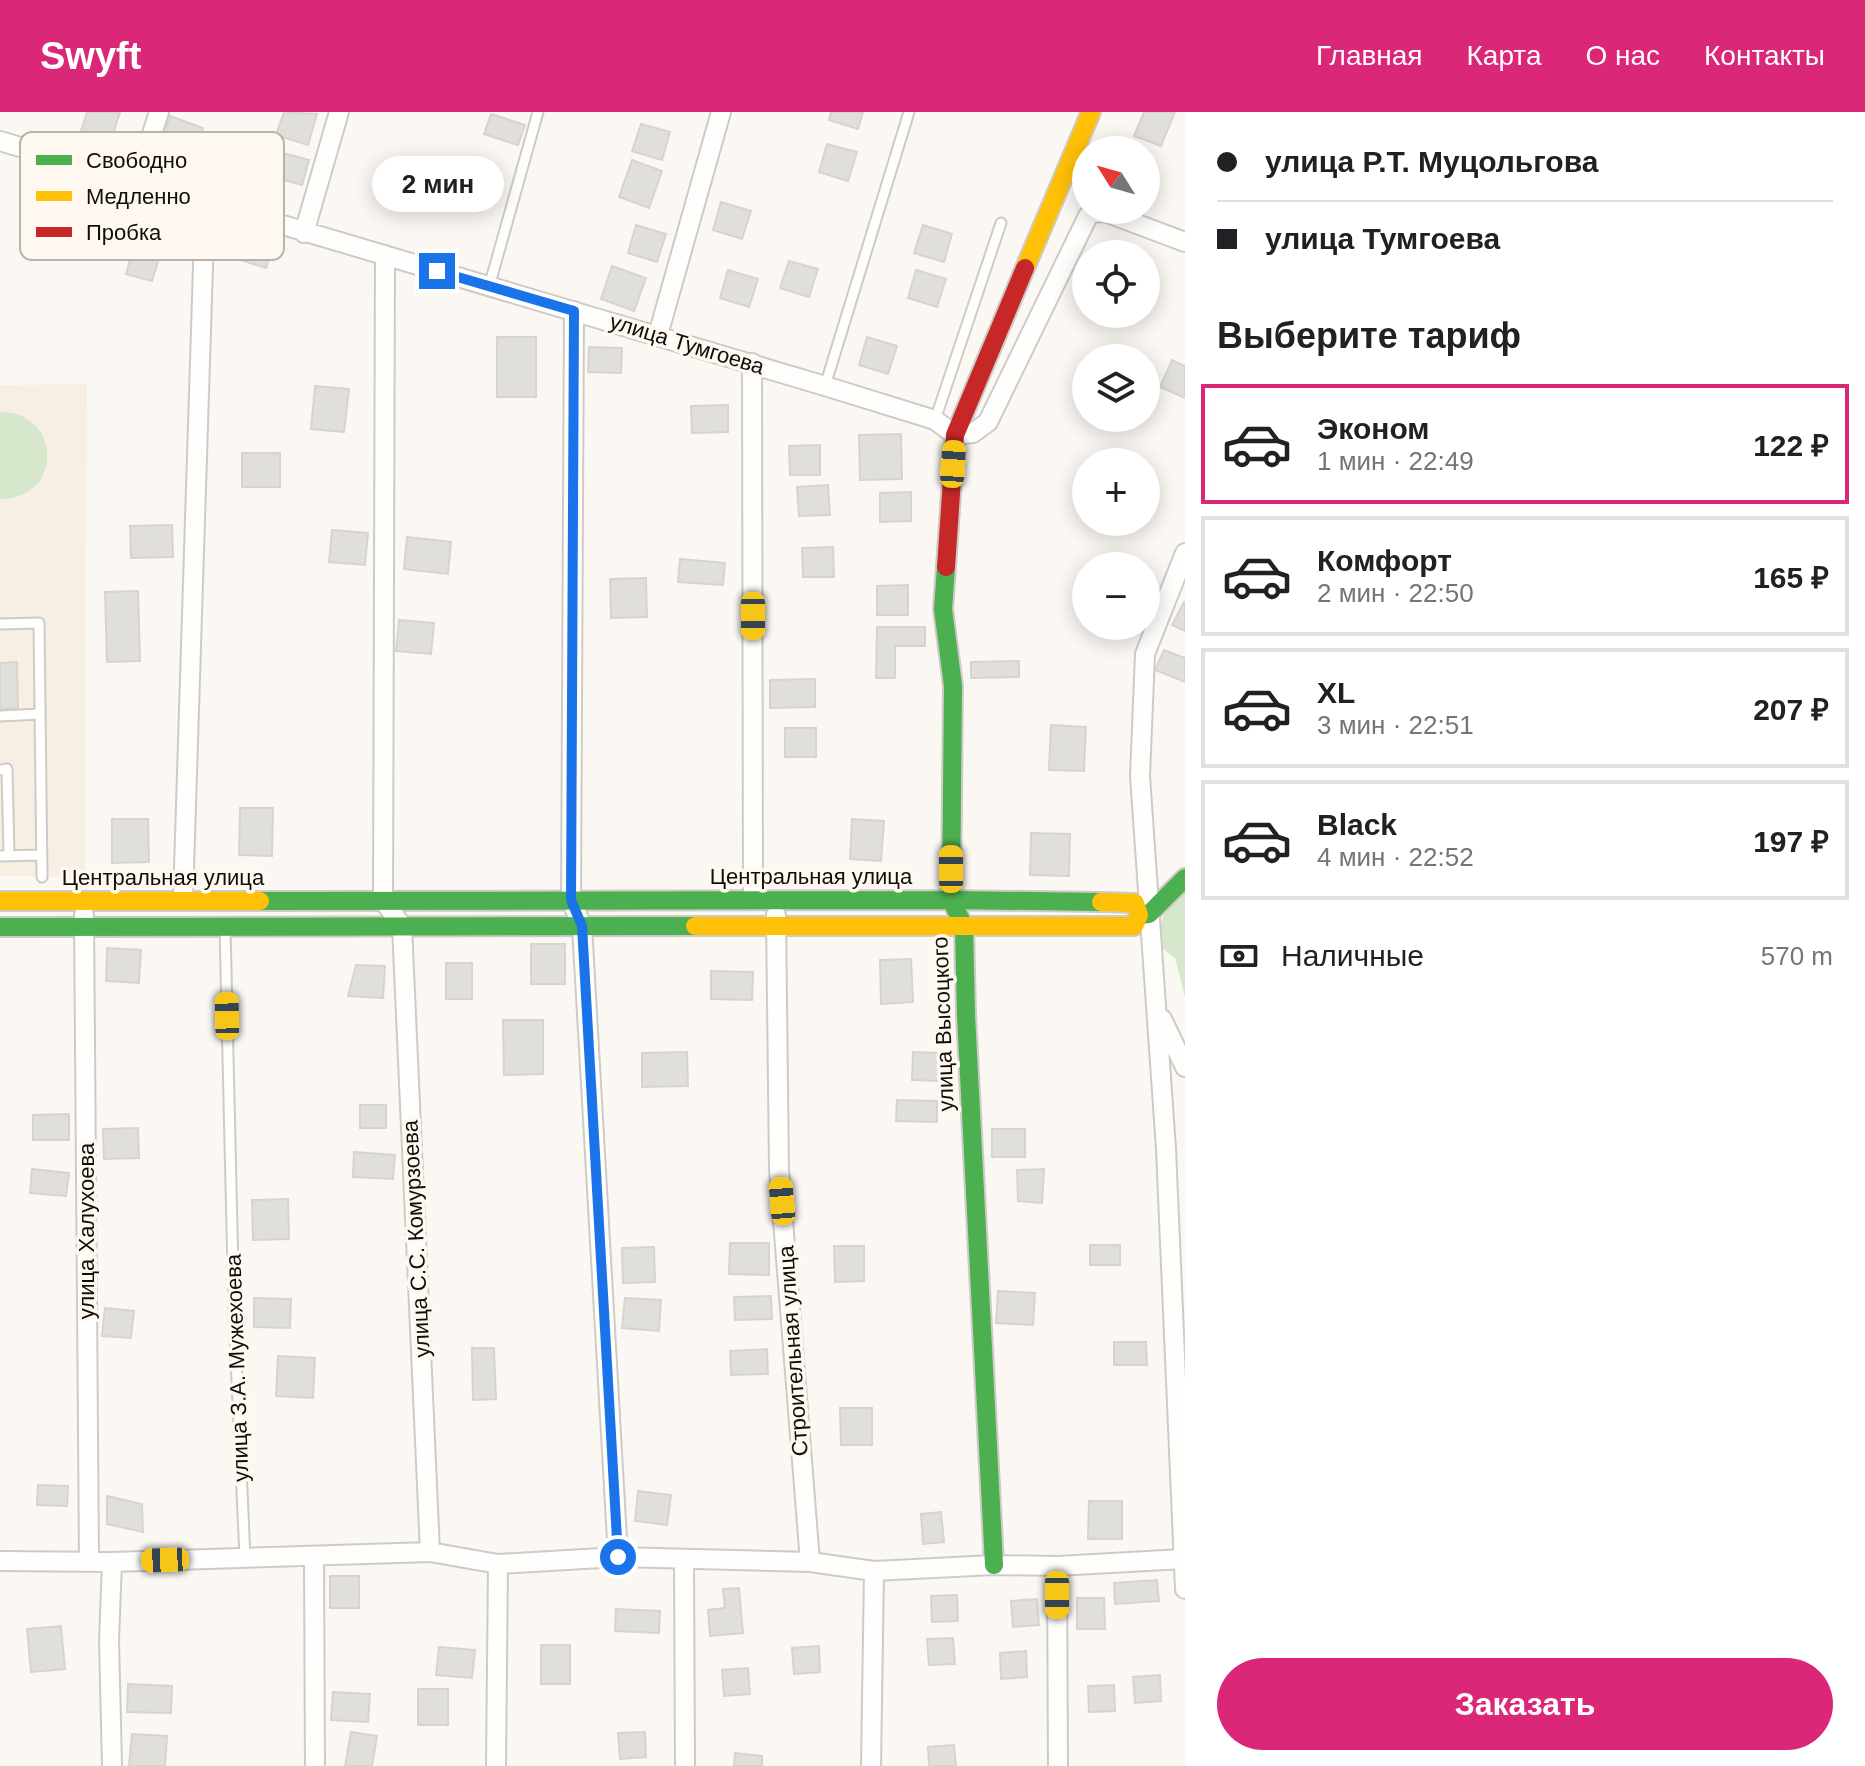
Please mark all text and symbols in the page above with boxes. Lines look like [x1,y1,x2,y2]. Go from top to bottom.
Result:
text: Swyft [40,35,141,77]
text: Главная [1316,40,1423,71]
text: Карта [1467,40,1541,71]
text: О нас [1585,40,1660,71]
text: Контакты [1704,40,1825,71]
legend [20,132,284,260]
north arrow [1072,136,1160,224]
map controls [1072,136,1160,640]
text: улица Р.Т. Муцольгова [1265,145,1598,178]
text: Свободно [86,148,187,173]
callout: 2 мин [371,155,503,211]
text: 2 мин [402,169,474,199]
text: Медленно [86,184,191,209]
text: Пробка [86,220,162,245]
text: улица Тумгоева [1265,222,1500,255]
button: locate [1072,240,1160,328]
route end [419,253,455,289]
street label: улица Тумгоева [607,309,768,380]
text: Выберите тариф [1217,315,1521,356]
button: layers [1072,344,1160,432]
icon: car [1221,408,1293,480]
text: Эконом [1317,412,1430,445]
text: 122 ₽ [1753,429,1829,462]
car [939,439,967,489]
text: 1 мин · 22:49 [1317,446,1474,476]
button: + [1072,448,1160,536]
icon: car [1221,540,1293,612]
text: Комфорт [1317,544,1452,577]
button: − [1072,552,1160,640]
text: 165 ₽ [1753,561,1829,594]
text: 2 мин · 22:50 [1317,578,1474,608]
car [741,592,765,640]
icon: car [1221,672,1293,744]
text: XL [1317,676,1355,709]
text: 207 ₽ [1753,693,1829,726]
text: 3 мин · 22:51 [1317,710,1474,740]
icon: car [1221,804,1293,876]
text: Black [1317,808,1397,841]
text: 197 ₽ [1753,825,1829,858]
text: 4 мин · 22:52 [1317,842,1474,872]
car [939,845,963,893]
street label: Центральная улица [710,864,913,889]
street label: Центральная улица [62,865,265,890]
icon: cash [1217,934,1261,978]
street label: улица Высоцкого [927,936,959,1112]
text: Наличные [1281,939,1424,972]
text: 570 m [1761,941,1833,971]
car [215,992,239,1040]
street label: улица С.С. Комурзоева [397,1119,435,1358]
street label: улица Халухоева [74,1142,99,1319]
car [768,1176,796,1226]
street label: Строительная улица [773,1244,813,1457]
street label: улица З.А. Мужехоева [221,1253,253,1482]
route start [600,1539,636,1575]
car [141,1547,189,1573]
car [1045,1571,1069,1619]
button: Заказать [1217,1658,1833,1750]

